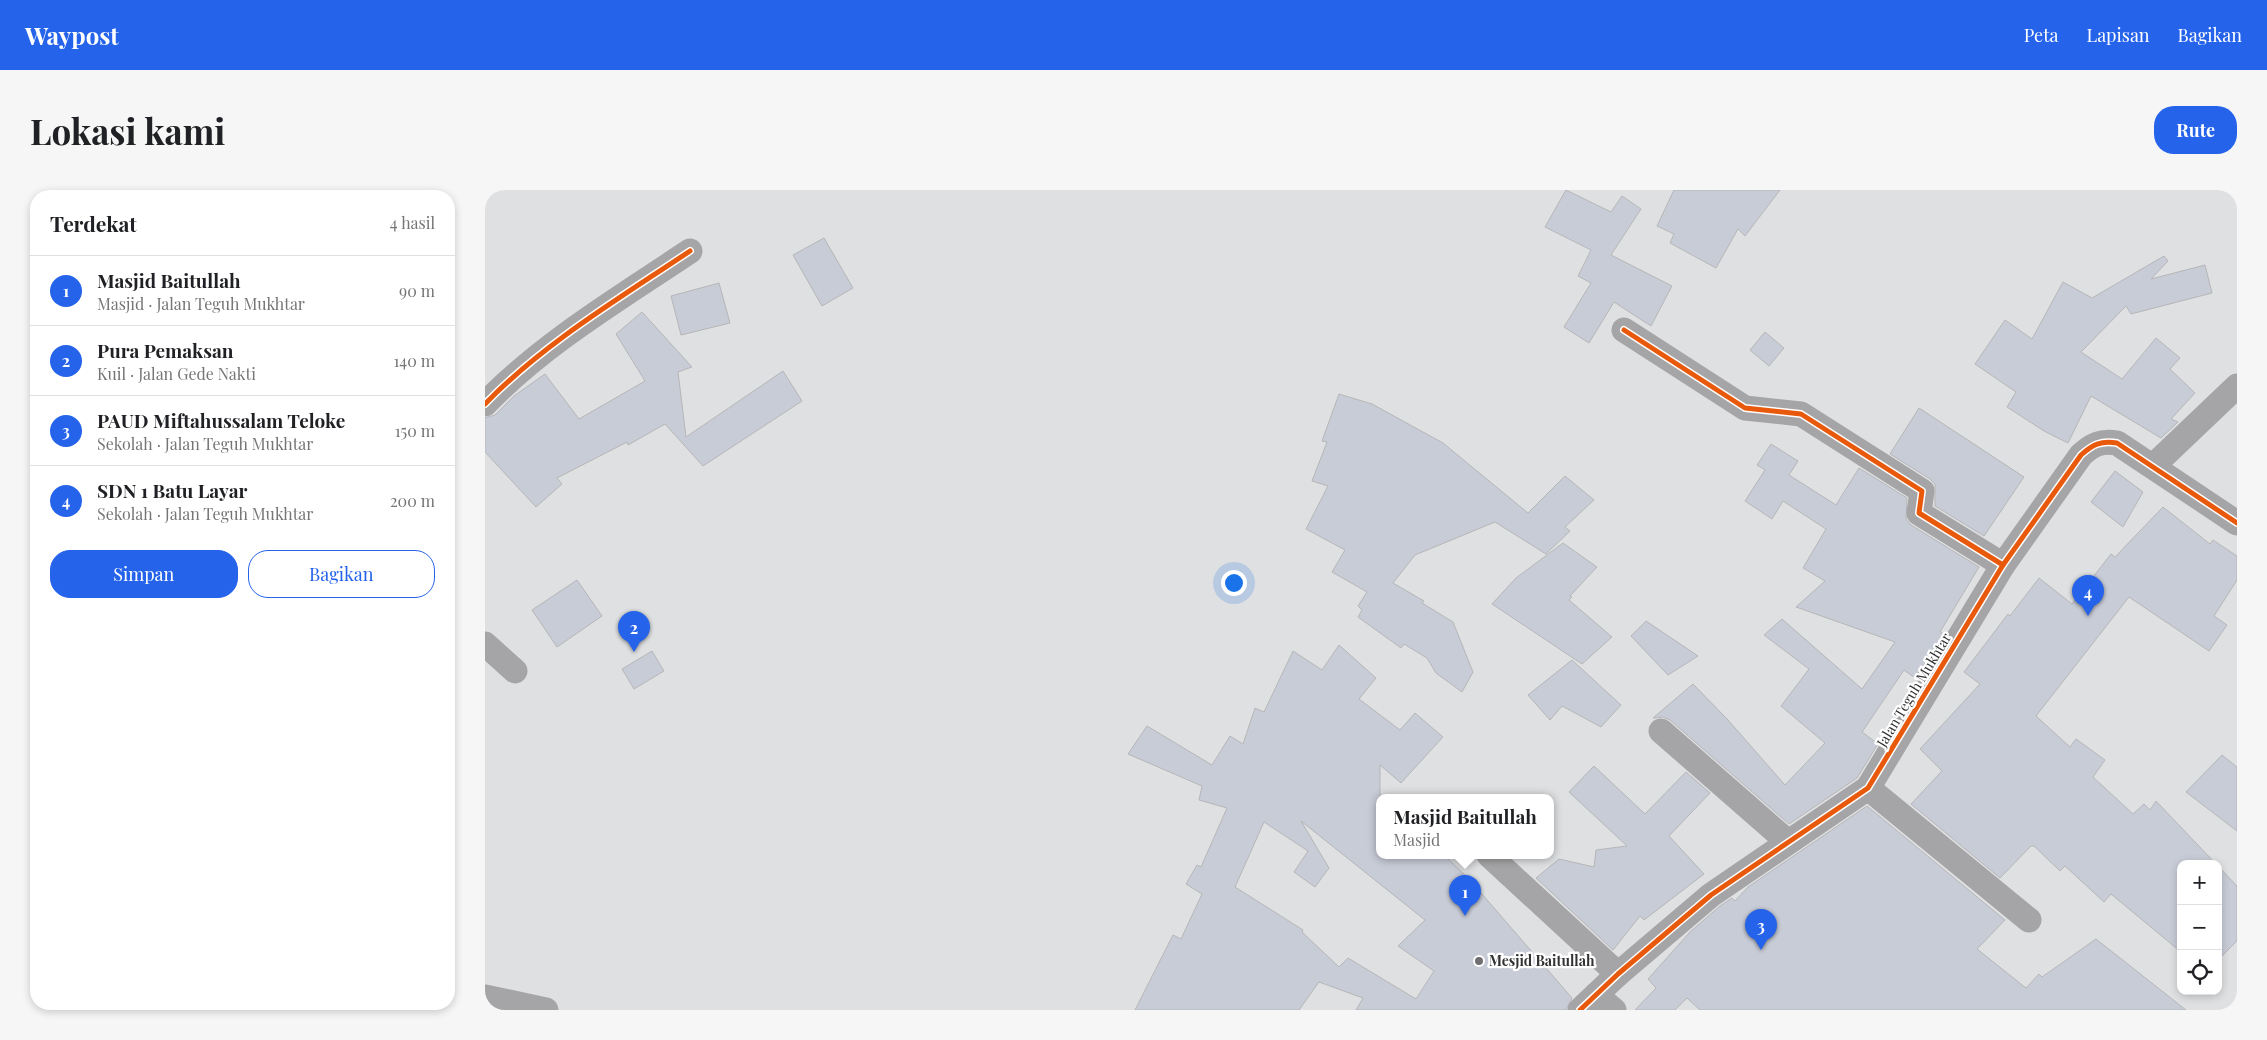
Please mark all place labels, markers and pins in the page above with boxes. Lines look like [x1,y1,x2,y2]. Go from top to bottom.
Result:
pin: 4 [2072,575,2104,616]
pin: 2 [618,611,650,652]
pin: 1 [1449,875,1481,916]
pin: 3 [1745,909,1777,950]
place label: Mesjid Baitullah [1489,951,1595,970]
marker: Mesjid Baitullah [1473,955,1485,967]

